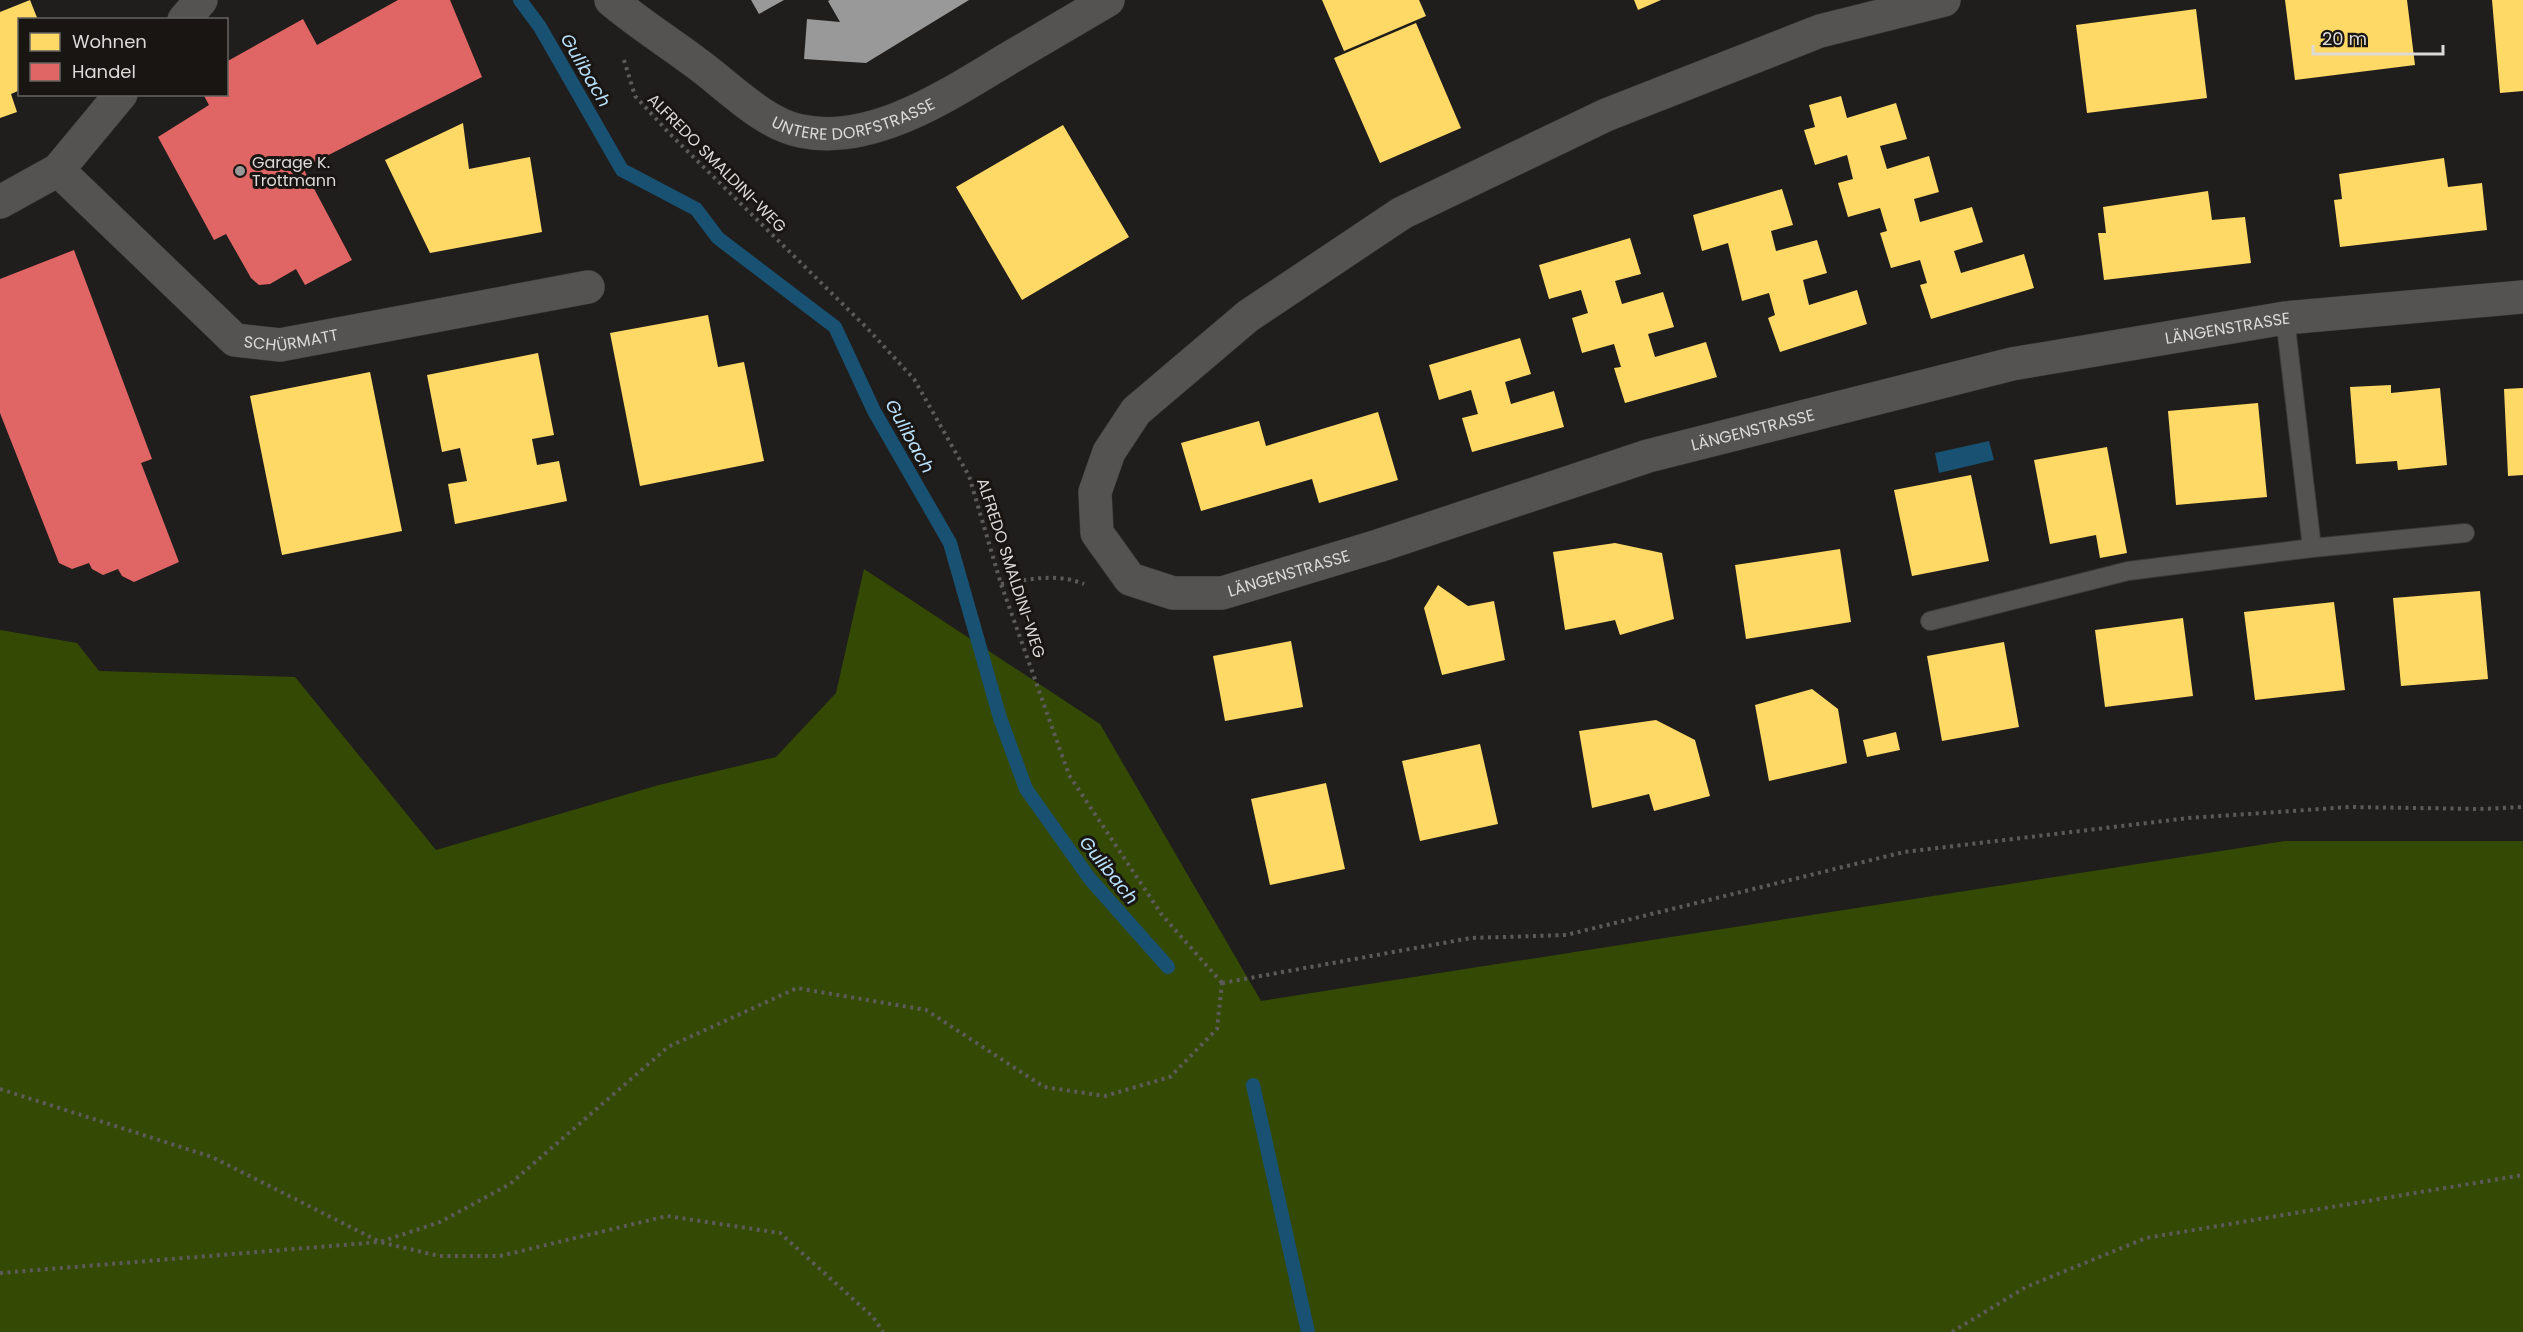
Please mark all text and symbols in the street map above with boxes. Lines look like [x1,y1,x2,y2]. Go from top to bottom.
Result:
legend [18,18,228,96]
scale bar [2313,18,2444,56]
text: 20 m [2322,26,2367,51]
text: Wohnen [72,29,147,54]
water label: Gulibach [555,29,617,111]
text: Handel [72,59,136,84]
street label: ALFREDO SMALDINI-WEG [642,88,792,238]
street label: UNTERE DORFSTRASSE [768,92,939,145]
place label: Garage K. Trottmann [252,151,336,192]
marker: Garage K. Trottmann [233,164,247,178]
street label: LÄNGENSTRASSE [2163,306,2291,350]
street label: SCHÜRMATT [243,323,340,357]
water label: Gulibach [879,394,941,478]
street label: LÄNGENSTRASSE [1689,403,1817,456]
street label: ALFREDO SMALDINI-WEG [971,475,1051,661]
street label: LÄNGENSTRASSE [1225,544,1352,602]
water label: Gulibach [1074,831,1144,909]

